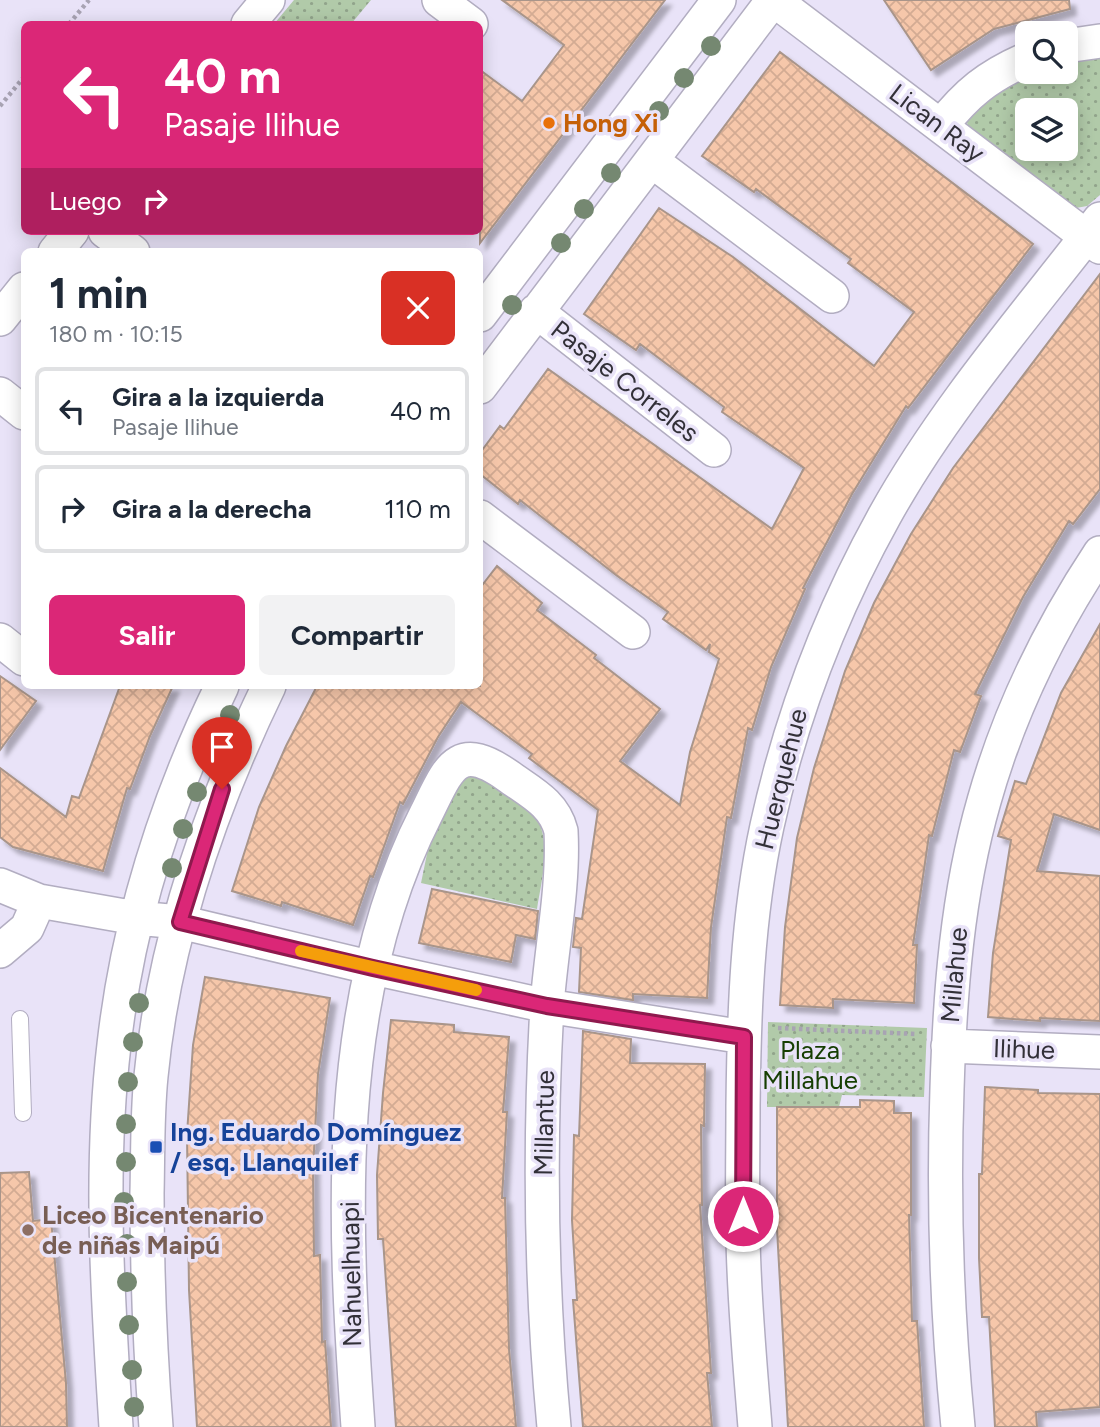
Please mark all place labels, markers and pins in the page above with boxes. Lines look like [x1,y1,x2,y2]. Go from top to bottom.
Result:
place label: Hong Xi [563,107,659,139]
marker: Hong Xi [541,115,557,131]
pin [192,717,252,789]
place label: Ing. Eduardo Domínguez / esq. Llanquilef [170,1116,461,1178]
marker: Ing. Eduardo Domínguez / esq. Llanquilef [148,1139,164,1155]
place label: Liceo Bicentenario de niñas Maipú [42,1199,264,1261]
marker: Liceo Bicentenario de niñas Maipú [20,1222,36,1238]

